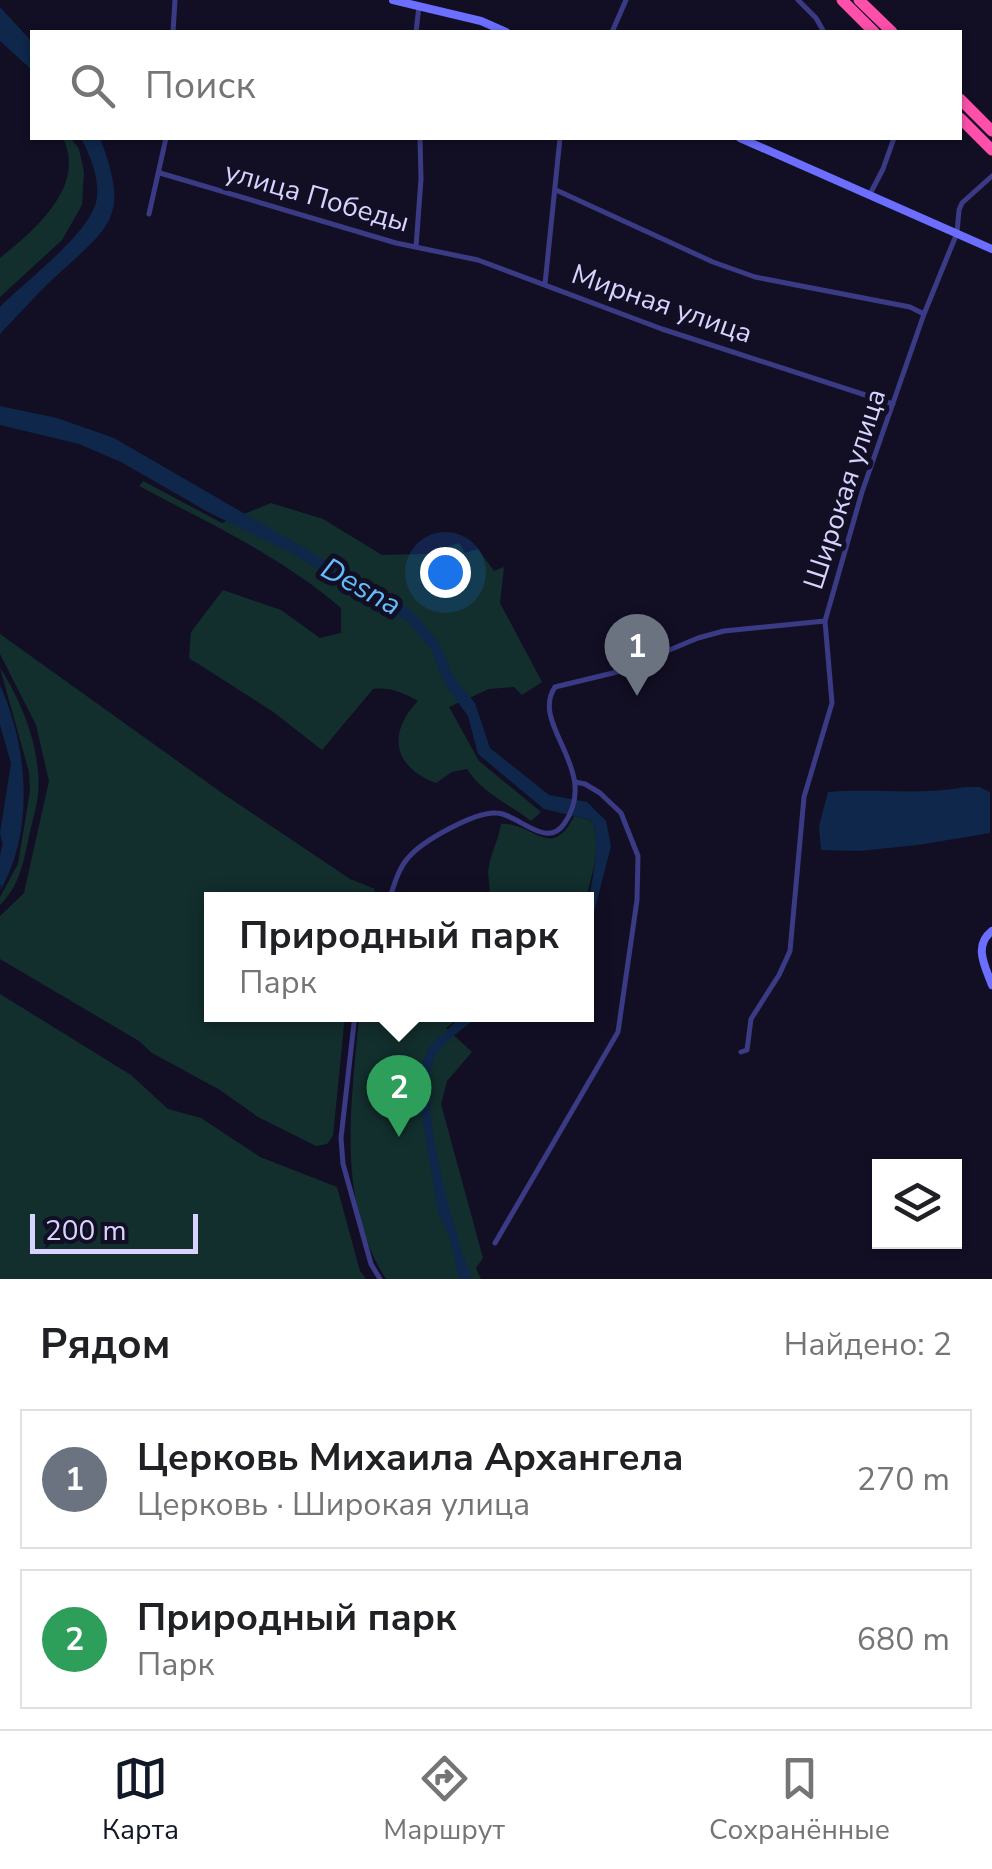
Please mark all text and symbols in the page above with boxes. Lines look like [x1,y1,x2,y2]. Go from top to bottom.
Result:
search box [30,30,962,140]
icon: search [65,58,120,113]
text: Поиск [145,60,255,111]
street label: улица Победы [220,153,414,241]
street label: Мирная улица [567,255,757,353]
street label: Широкая улица [795,384,895,594]
your location [420,547,471,598]
water label: Desna [314,548,408,626]
pin: 1 [604,614,670,696]
popup [204,892,594,1022]
text: Природный парк [239,910,559,961]
text: Парк [239,961,317,1004]
pin: 2 [366,1054,432,1137]
map controls [872,1159,962,1249]
button: layers [872,1159,962,1249]
scale bar [30,1209,198,1254]
text: 200 m [45,1212,127,1250]
text: Рядом [40,1316,170,1373]
text: Найдено: 2 [784,1323,952,1366]
text: Церковь Михаила Архангела [137,1432,684,1483]
text: 1 [65,1458,84,1501]
text: 270 m [857,1458,950,1501]
text: Церковь · Широкая улица [137,1483,530,1526]
text: Природный парк [137,1592,456,1643]
text: 2 [65,1618,84,1661]
text: 680 m [857,1618,950,1661]
text: Парк [137,1643,214,1686]
tab: Карта [102,1751,179,1849]
tab: Маршрут [383,1751,505,1849]
tab: Сохранённые [709,1751,890,1849]

